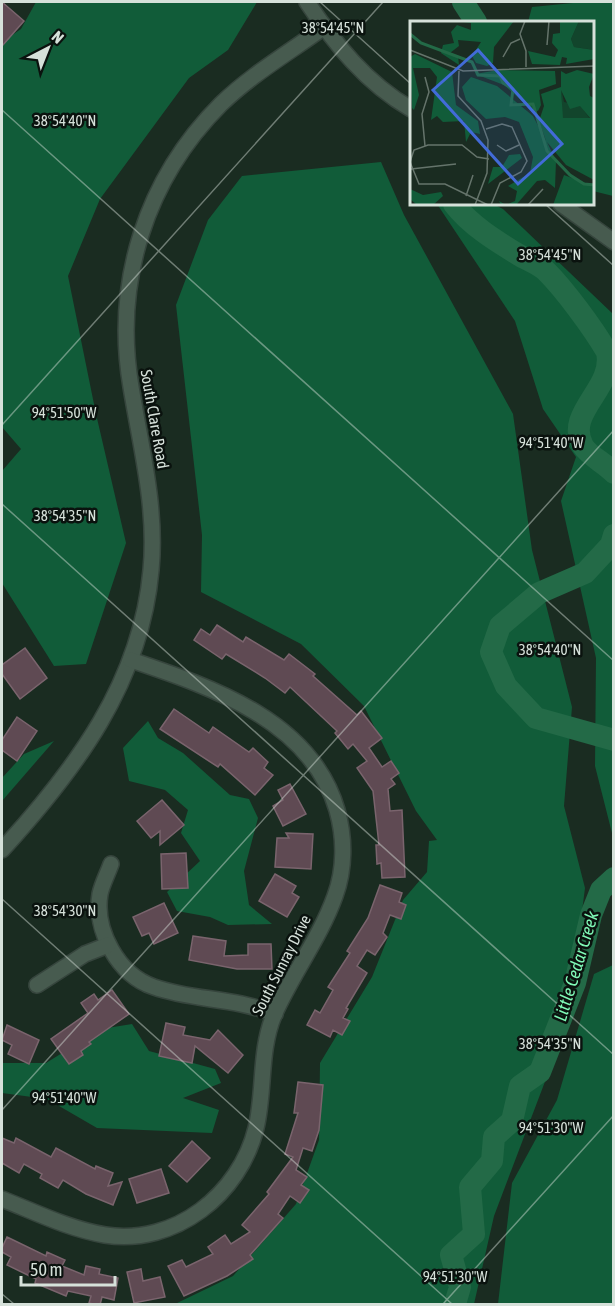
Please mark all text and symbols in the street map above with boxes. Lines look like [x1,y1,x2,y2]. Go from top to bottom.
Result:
north arrow [18,18,78,78]
text: 38°54'45"N [302,19,364,36]
inset map [410,21,594,206]
text: N [49,27,68,47]
text: 38°54'40"N [34,112,96,129]
text: 38°54'45"N [519,246,581,263]
street label: South Clare Road [137,368,173,470]
text: 94°51'50"W [32,404,96,421]
text: 94°51'40"W [519,434,583,451]
text: 38°54'35"N [34,507,96,524]
text: 38°54'40"N [519,641,581,658]
text: 38°54'30"N [34,902,96,919]
water label: Little Cedar Creek [549,907,603,1024]
street label: South Sunray Drive [248,912,315,1019]
text: 38°54'35"N [519,1035,581,1052]
text: 94°51'40"W [32,1089,96,1106]
text: 94°51'30"W [519,1119,583,1136]
scale bar [21,1249,116,1287]
text: 50 m [30,1259,62,1280]
text: 94°51'30"W [423,1268,487,1285]

